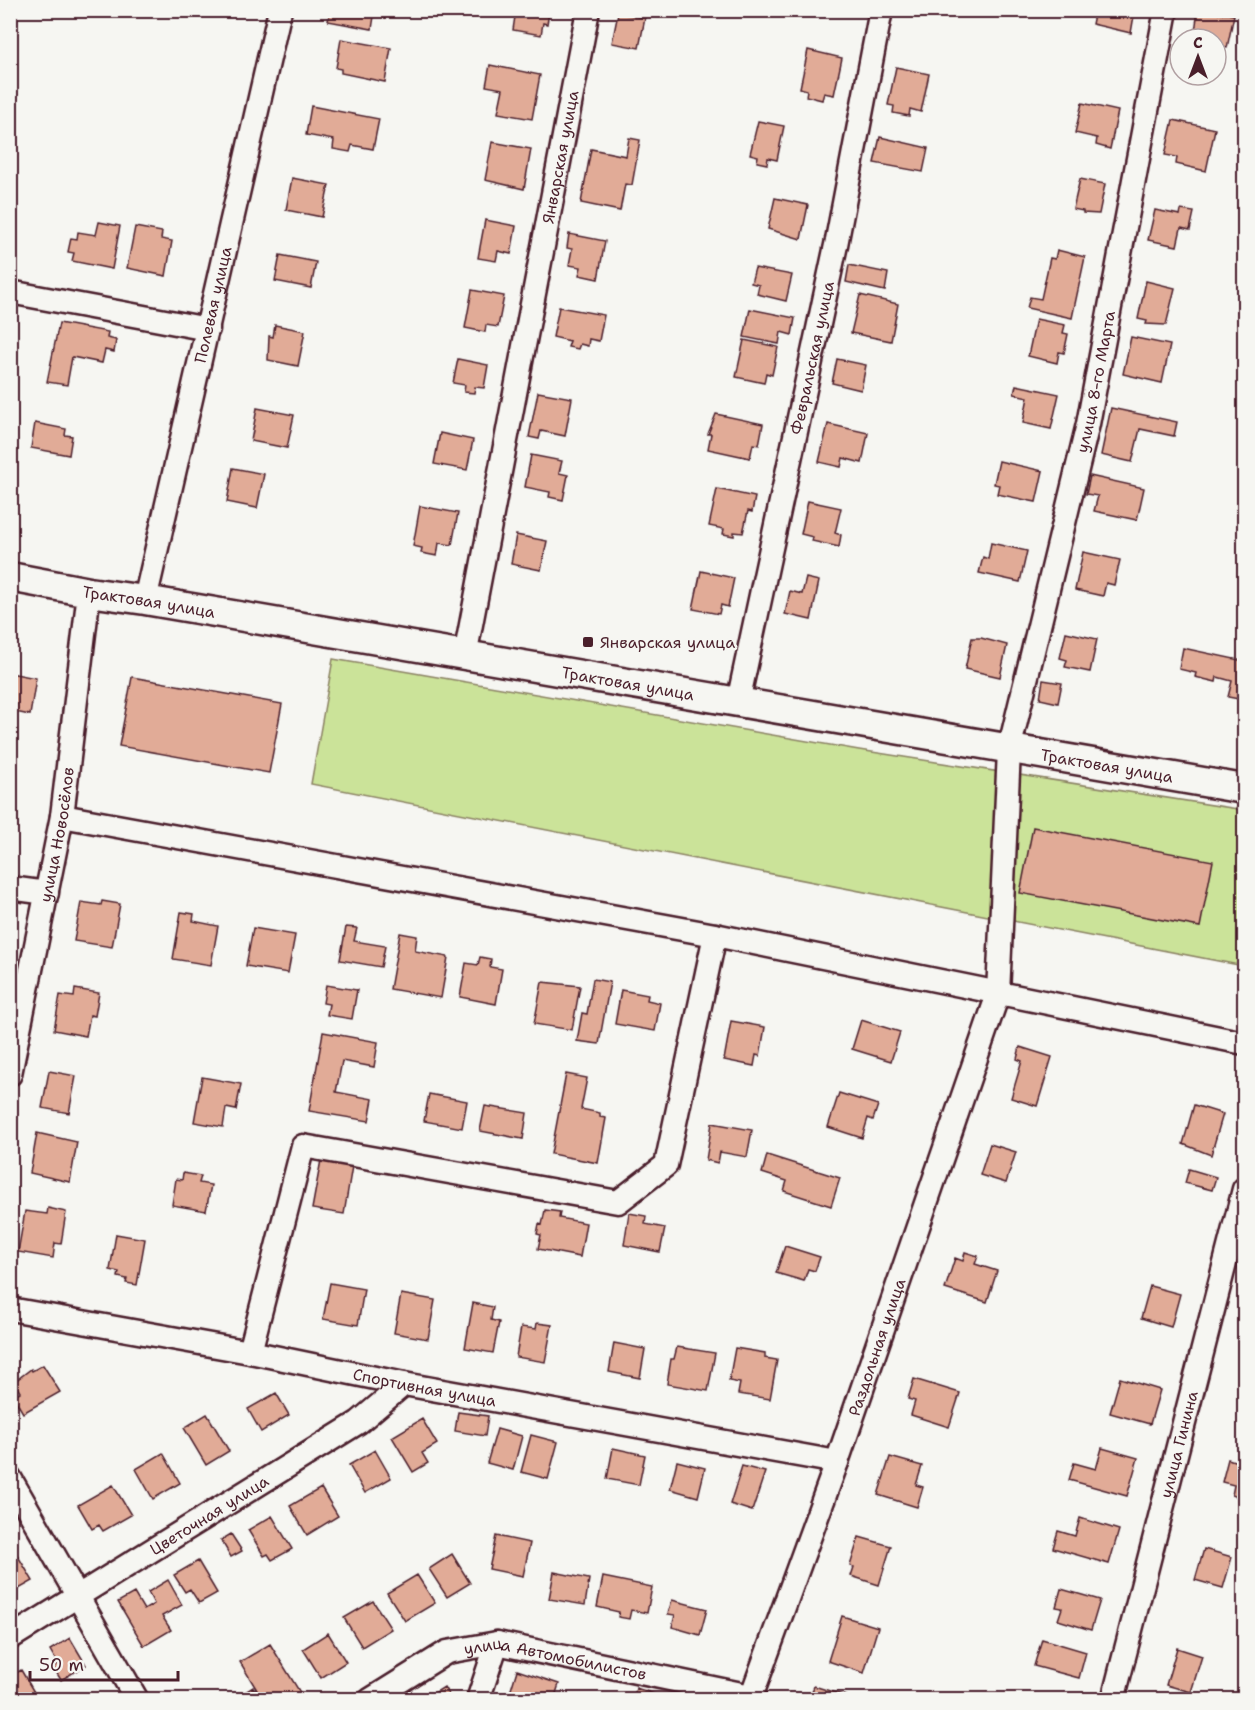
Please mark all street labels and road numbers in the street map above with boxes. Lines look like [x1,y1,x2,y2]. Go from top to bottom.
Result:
street label: Январская улица [537,89,583,225]
street label: Полевая улица [189,244,236,365]
street label: Февральская улица [785,279,838,437]
street label: улица 8-го Марта [1071,309,1120,455]
street label: Трактовая улица [81,580,217,622]
street label: Трактовая улица [560,661,696,705]
street label: Трактовая улица [1039,744,1175,787]
street label: улица Новосёлов [34,766,78,904]
street label: Раздольная улица [843,1275,910,1419]
street label: Спортивная улица [351,1363,498,1411]
street label: улица Гинина [1155,1388,1202,1500]
street label: Цветочная улица [146,1470,272,1560]
street label: улица Автомобилистов [462,1632,648,1684]

